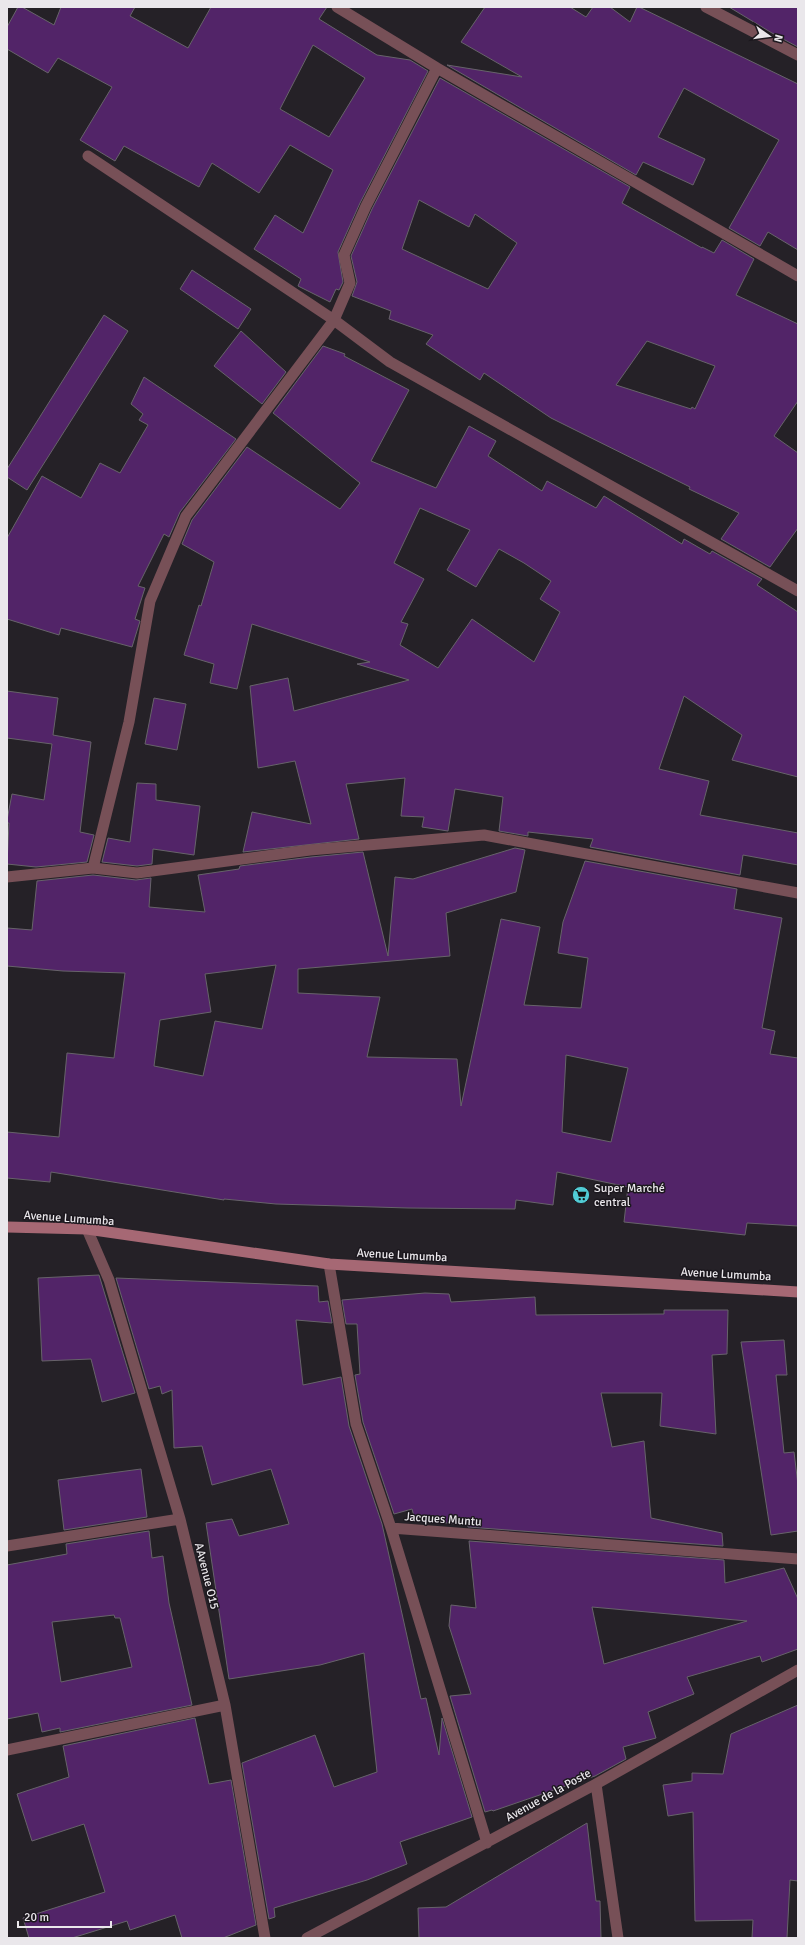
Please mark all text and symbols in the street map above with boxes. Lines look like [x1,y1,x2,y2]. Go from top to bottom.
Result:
north arrow [749,16,789,56]
text: N [771,33,785,44]
place label: Super Marché central [594,1181,665,1210]
supermarket icon: Super Marché central [571,1185,591,1205]
street label: Avenue Lumumba [23,1208,115,1229]
street label: Avenue Lumumba [356,1246,448,1265]
street label: Avenue Lumumba [680,1265,772,1284]
street label: Jacques Muntu [404,1509,482,1530]
street label: AAvenue O15 [191,1541,222,1611]
street label: Avenue de la Poste [503,1766,594,1825]
scale bar [18,1903,111,1929]
text: 20 m [24,1910,49,1925]

